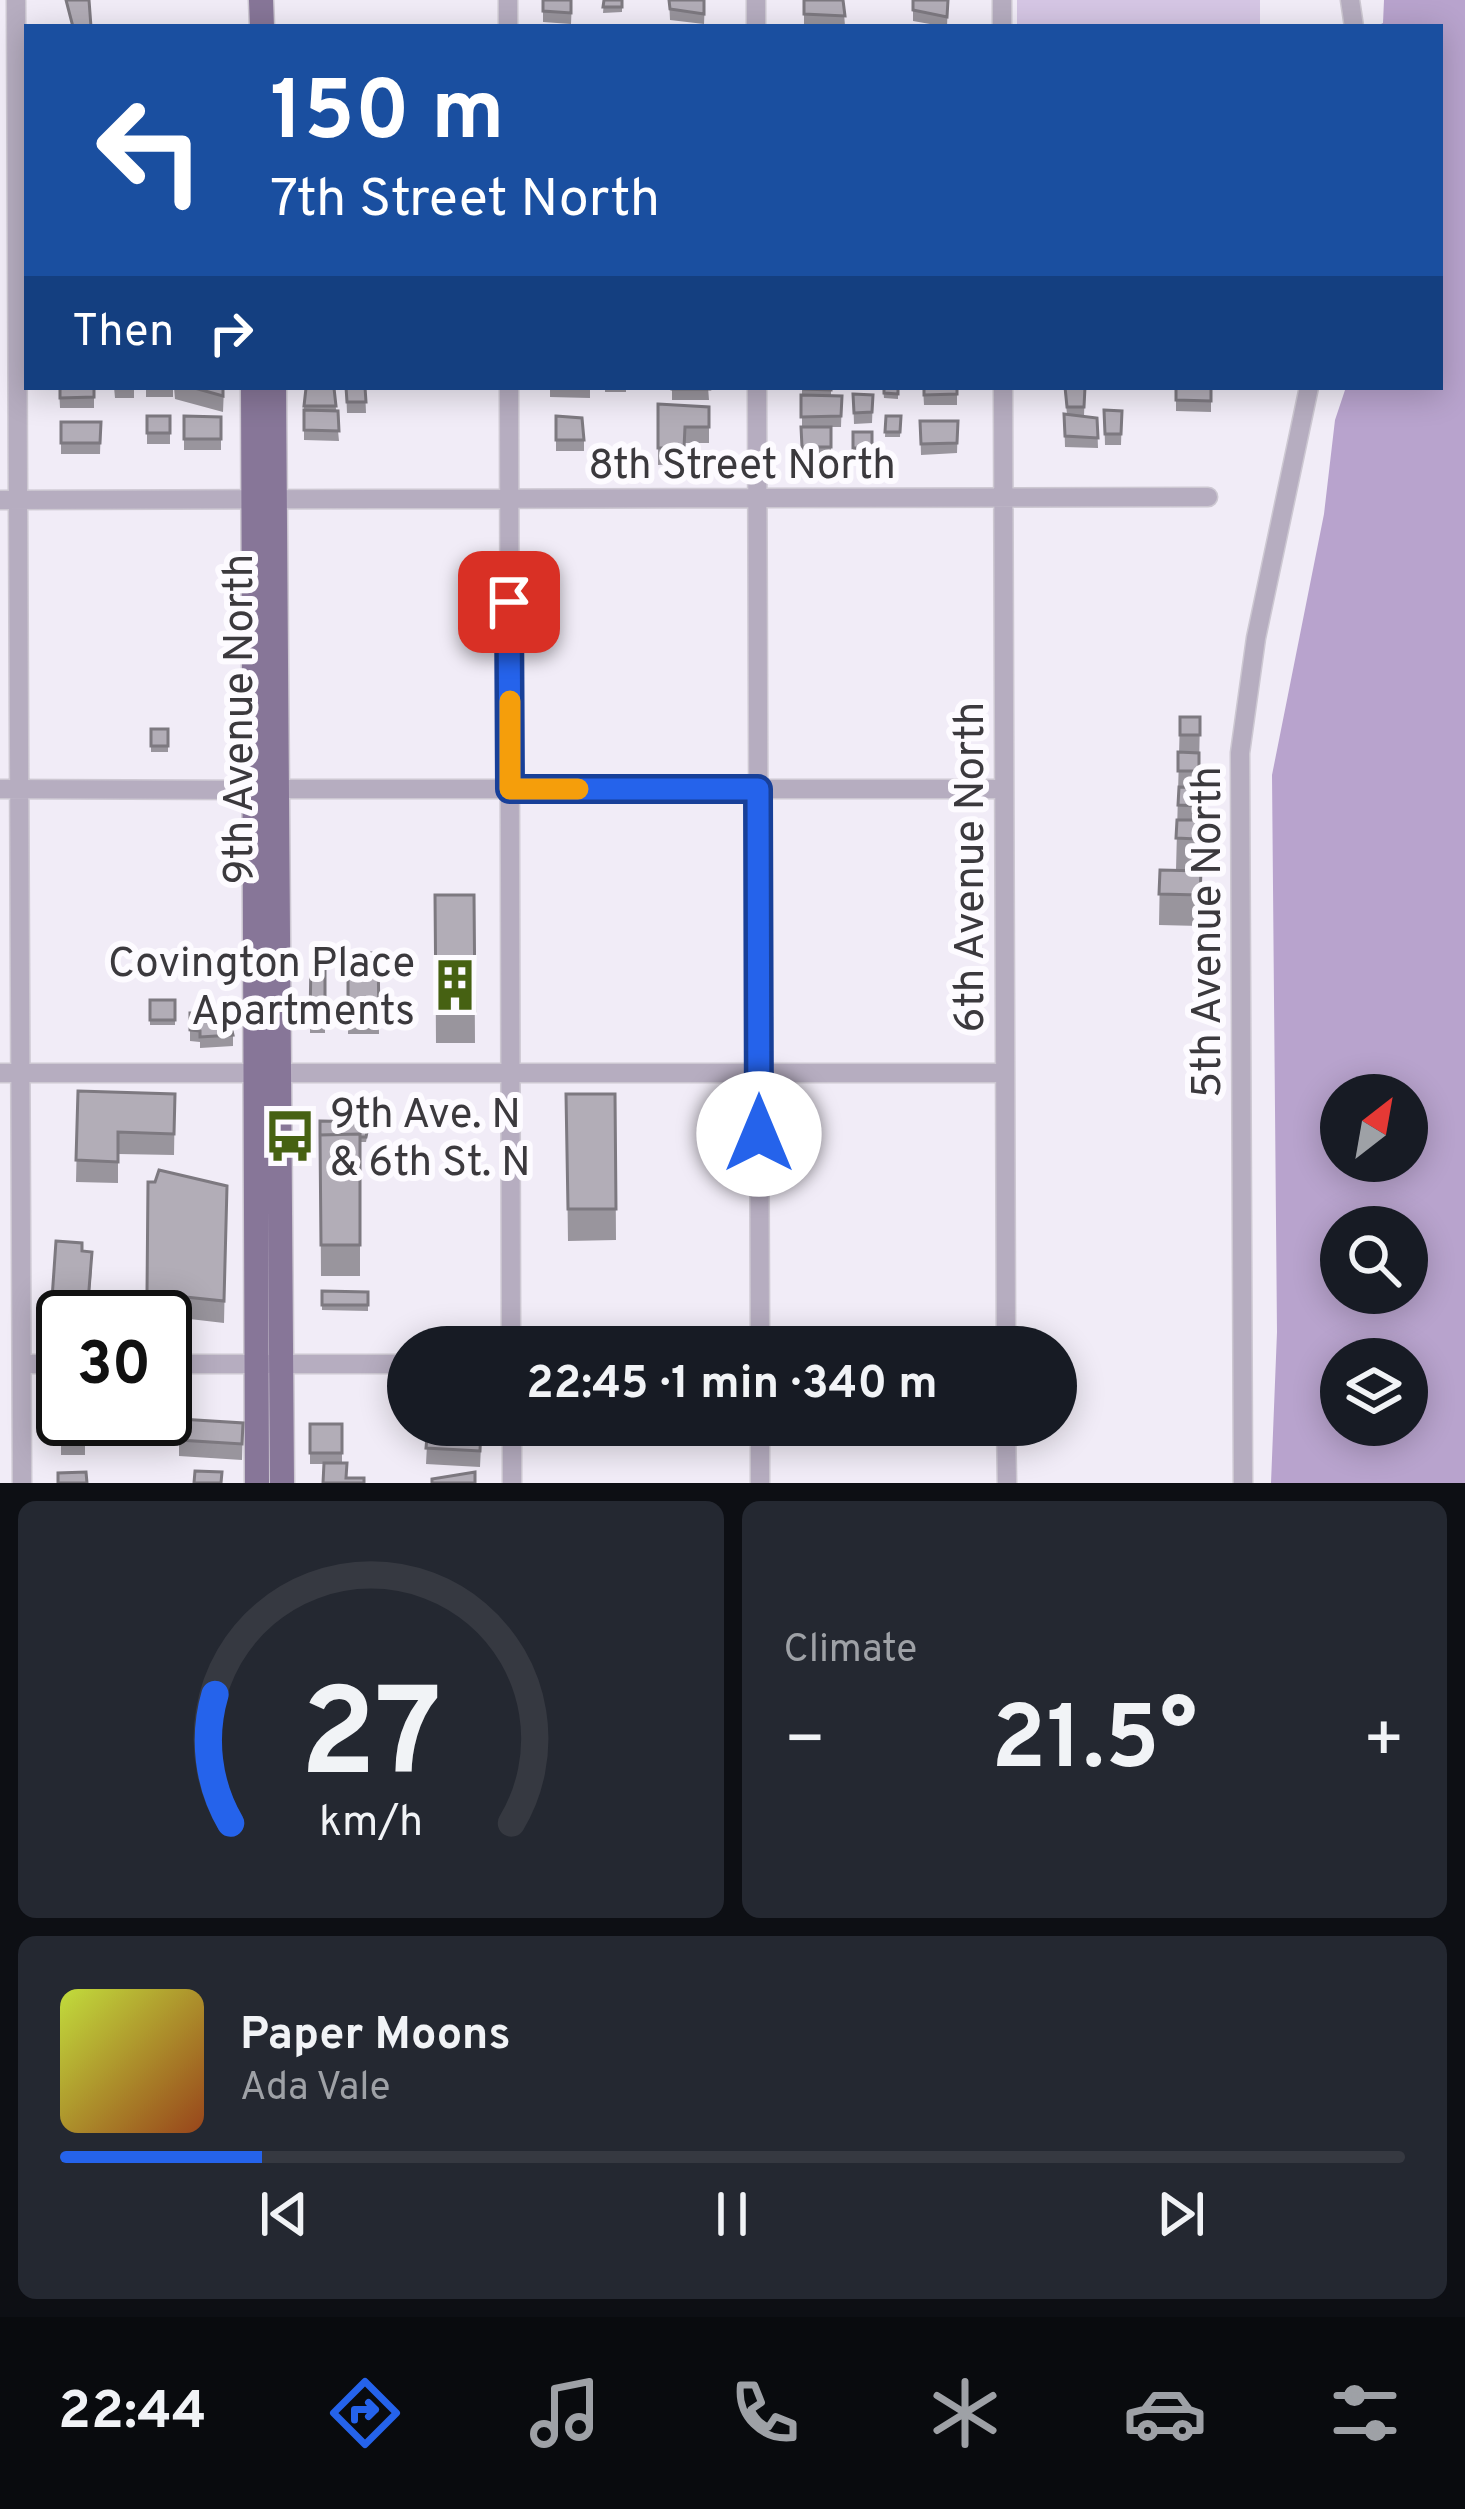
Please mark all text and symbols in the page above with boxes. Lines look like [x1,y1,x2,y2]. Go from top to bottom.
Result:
text: 150 m [270,63,505,169]
icon: left [72,72,228,228]
text: 7th Street North [270,167,660,236]
icon: right [198,300,264,366]
text: Then [72,305,174,362]
street label: 8th Street North [588,441,896,494]
pin [458,551,560,653]
street label: 9th Avenue North [215,554,268,884]
icon: arrive [476,569,542,635]
street label: 6th Avenue North [946,702,999,1032]
street label: 5th Avenue North [1183,766,1236,1098]
place label: Covington Place Apartments [108,939,415,1040]
building icon: Covington Place Apartments [426,956,484,1014]
position arrow [696,1071,822,1197]
north arrow [1320,1074,1428,1182]
map controls [1320,1074,1428,1446]
place label: 9th Ave. N & 6th St. N [330,1090,531,1191]
bus stop icon: 9th Ave. N & 6th St. N [261,1107,319,1165]
button: search [1320,1206,1428,1314]
speed limit sign: 30 [36,1290,192,1446]
button: layers [1320,1338,1428,1446]
text: 22:45 · 1 min · 340 m [526,1357,938,1414]
text: Climate [784,1627,917,1676]
text: 27 [300,1662,442,1820]
text: 21.5° [991,1687,1197,1800]
text: − [784,1702,826,1785]
text: + [1362,1702,1405,1785]
text: km/h [319,1796,423,1850]
text: Paper Moons [240,2008,511,2065]
text: Ada Vale [240,2065,391,2114]
icon: previous [251,2181,317,2247]
icon: pause [699,2181,765,2247]
icon: next [1148,2181,1214,2247]
icon: directions [323,2371,407,2455]
icon: music [523,2371,607,2455]
icon: phone [723,2371,807,2455]
icon: climate [923,2371,1007,2455]
icon: car [1123,2371,1207,2455]
icon: filters [1323,2371,1407,2455]
text: 22:44 [58,2379,207,2448]

